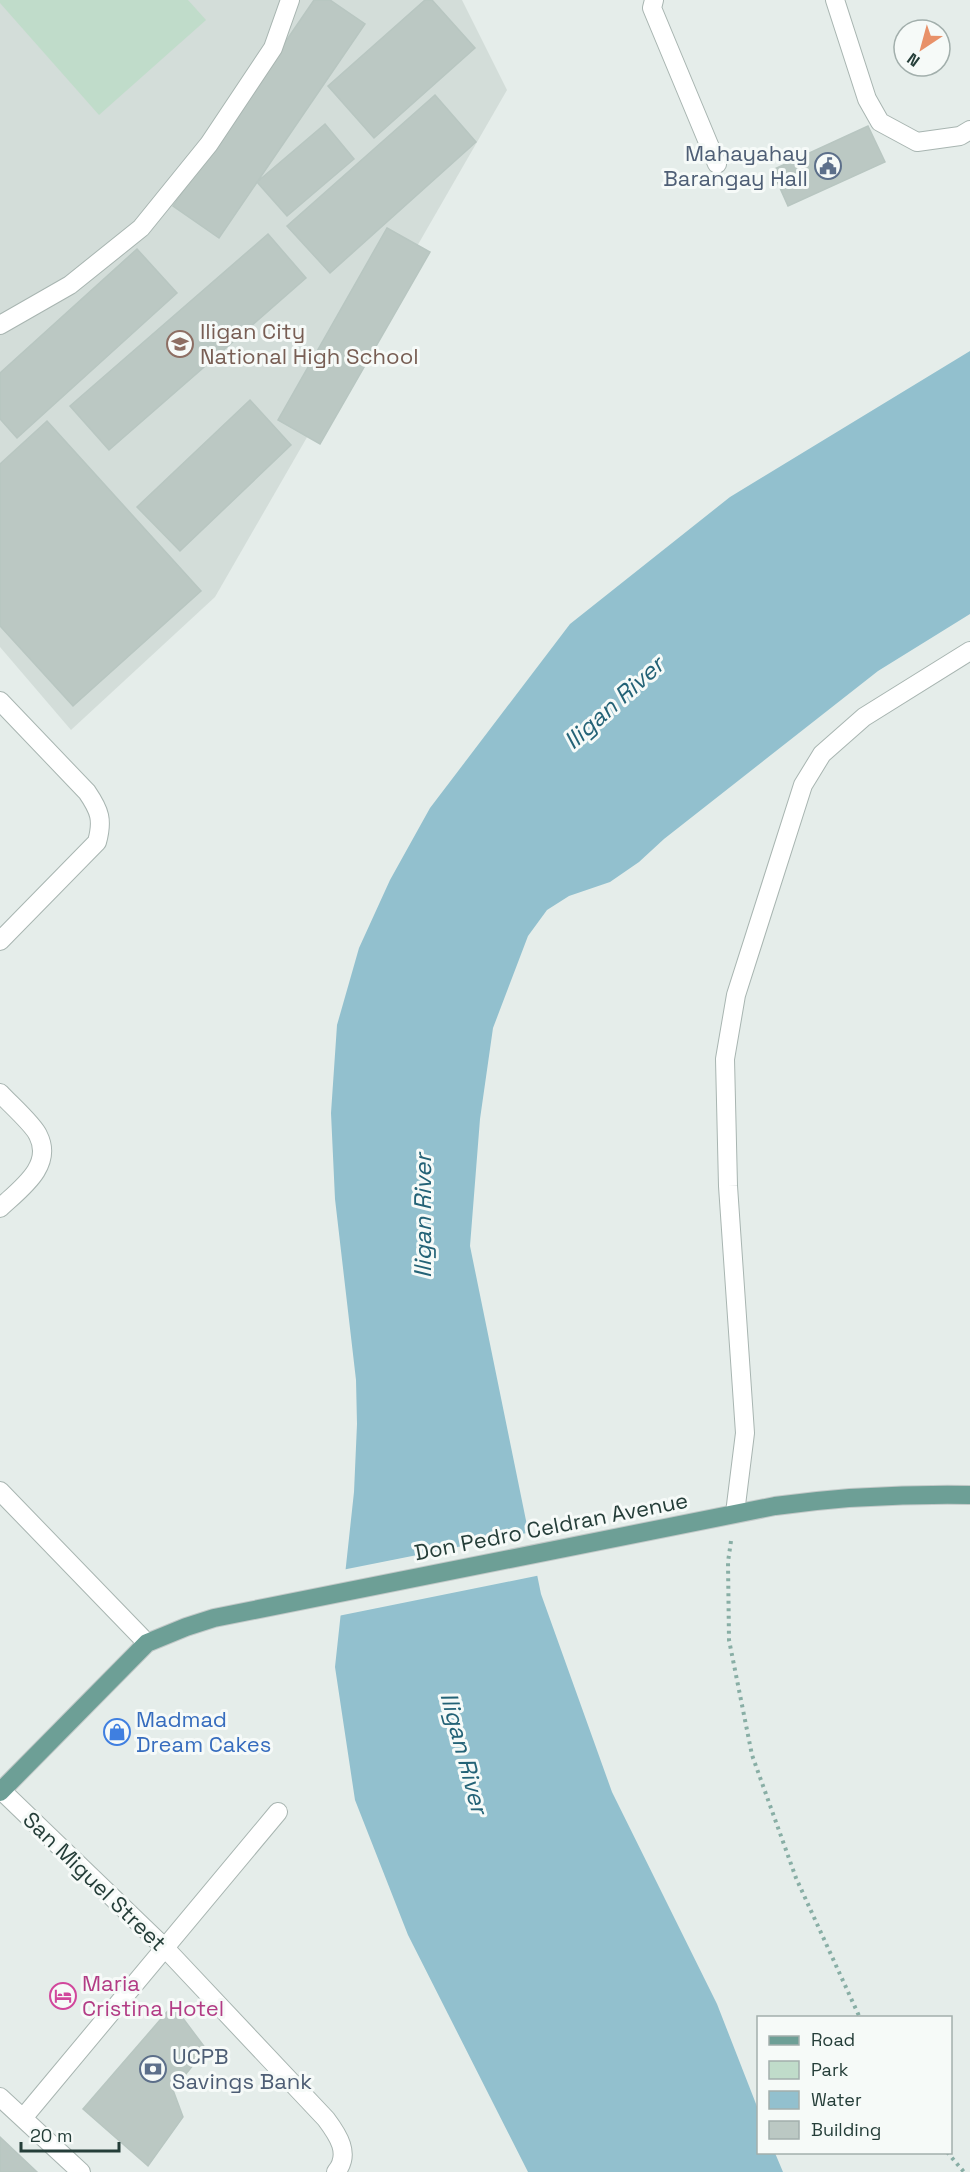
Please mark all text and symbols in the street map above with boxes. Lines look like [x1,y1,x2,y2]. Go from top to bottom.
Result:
north arrow [892,18,952,78]
text: N [903,48,924,71]
place label: Mahayahay Barangay Hall [663,139,808,192]
public building icon: Mahayahay Barangay Hall [813,151,843,181]
place label: Iligan City National High School [200,317,419,370]
school or university icon: Iligan City National High School [165,329,195,359]
water label: Iligan River [557,648,672,756]
water label: Iligan River [407,1151,438,1278]
street label: Don Pedro Celdran Avenue [412,1486,690,1566]
water label: Iligan River [433,1689,496,1820]
place label: Madmad Dream Cakes [136,1705,271,1758]
shop icon: Madmad Dream Cakes [102,1717,132,1747]
street label: San Miguel Street [17,1805,173,1957]
place label: Maria Cristina Hotel [82,1969,224,2022]
hotel icon: Maria Cristina Hotel [48,1981,78,2011]
legend [757,2016,952,2154]
text: Road [811,2028,855,2051]
place label: UCPB Savings Bank [172,2042,312,2095]
bank icon: UCPB Savings Bank [138,2054,168,2084]
text: Park [811,2058,849,2081]
text: Water [811,2088,862,2111]
scale bar [21,2115,118,2153]
text: Building [811,2118,881,2141]
text: 20 m [30,2124,73,2147]

